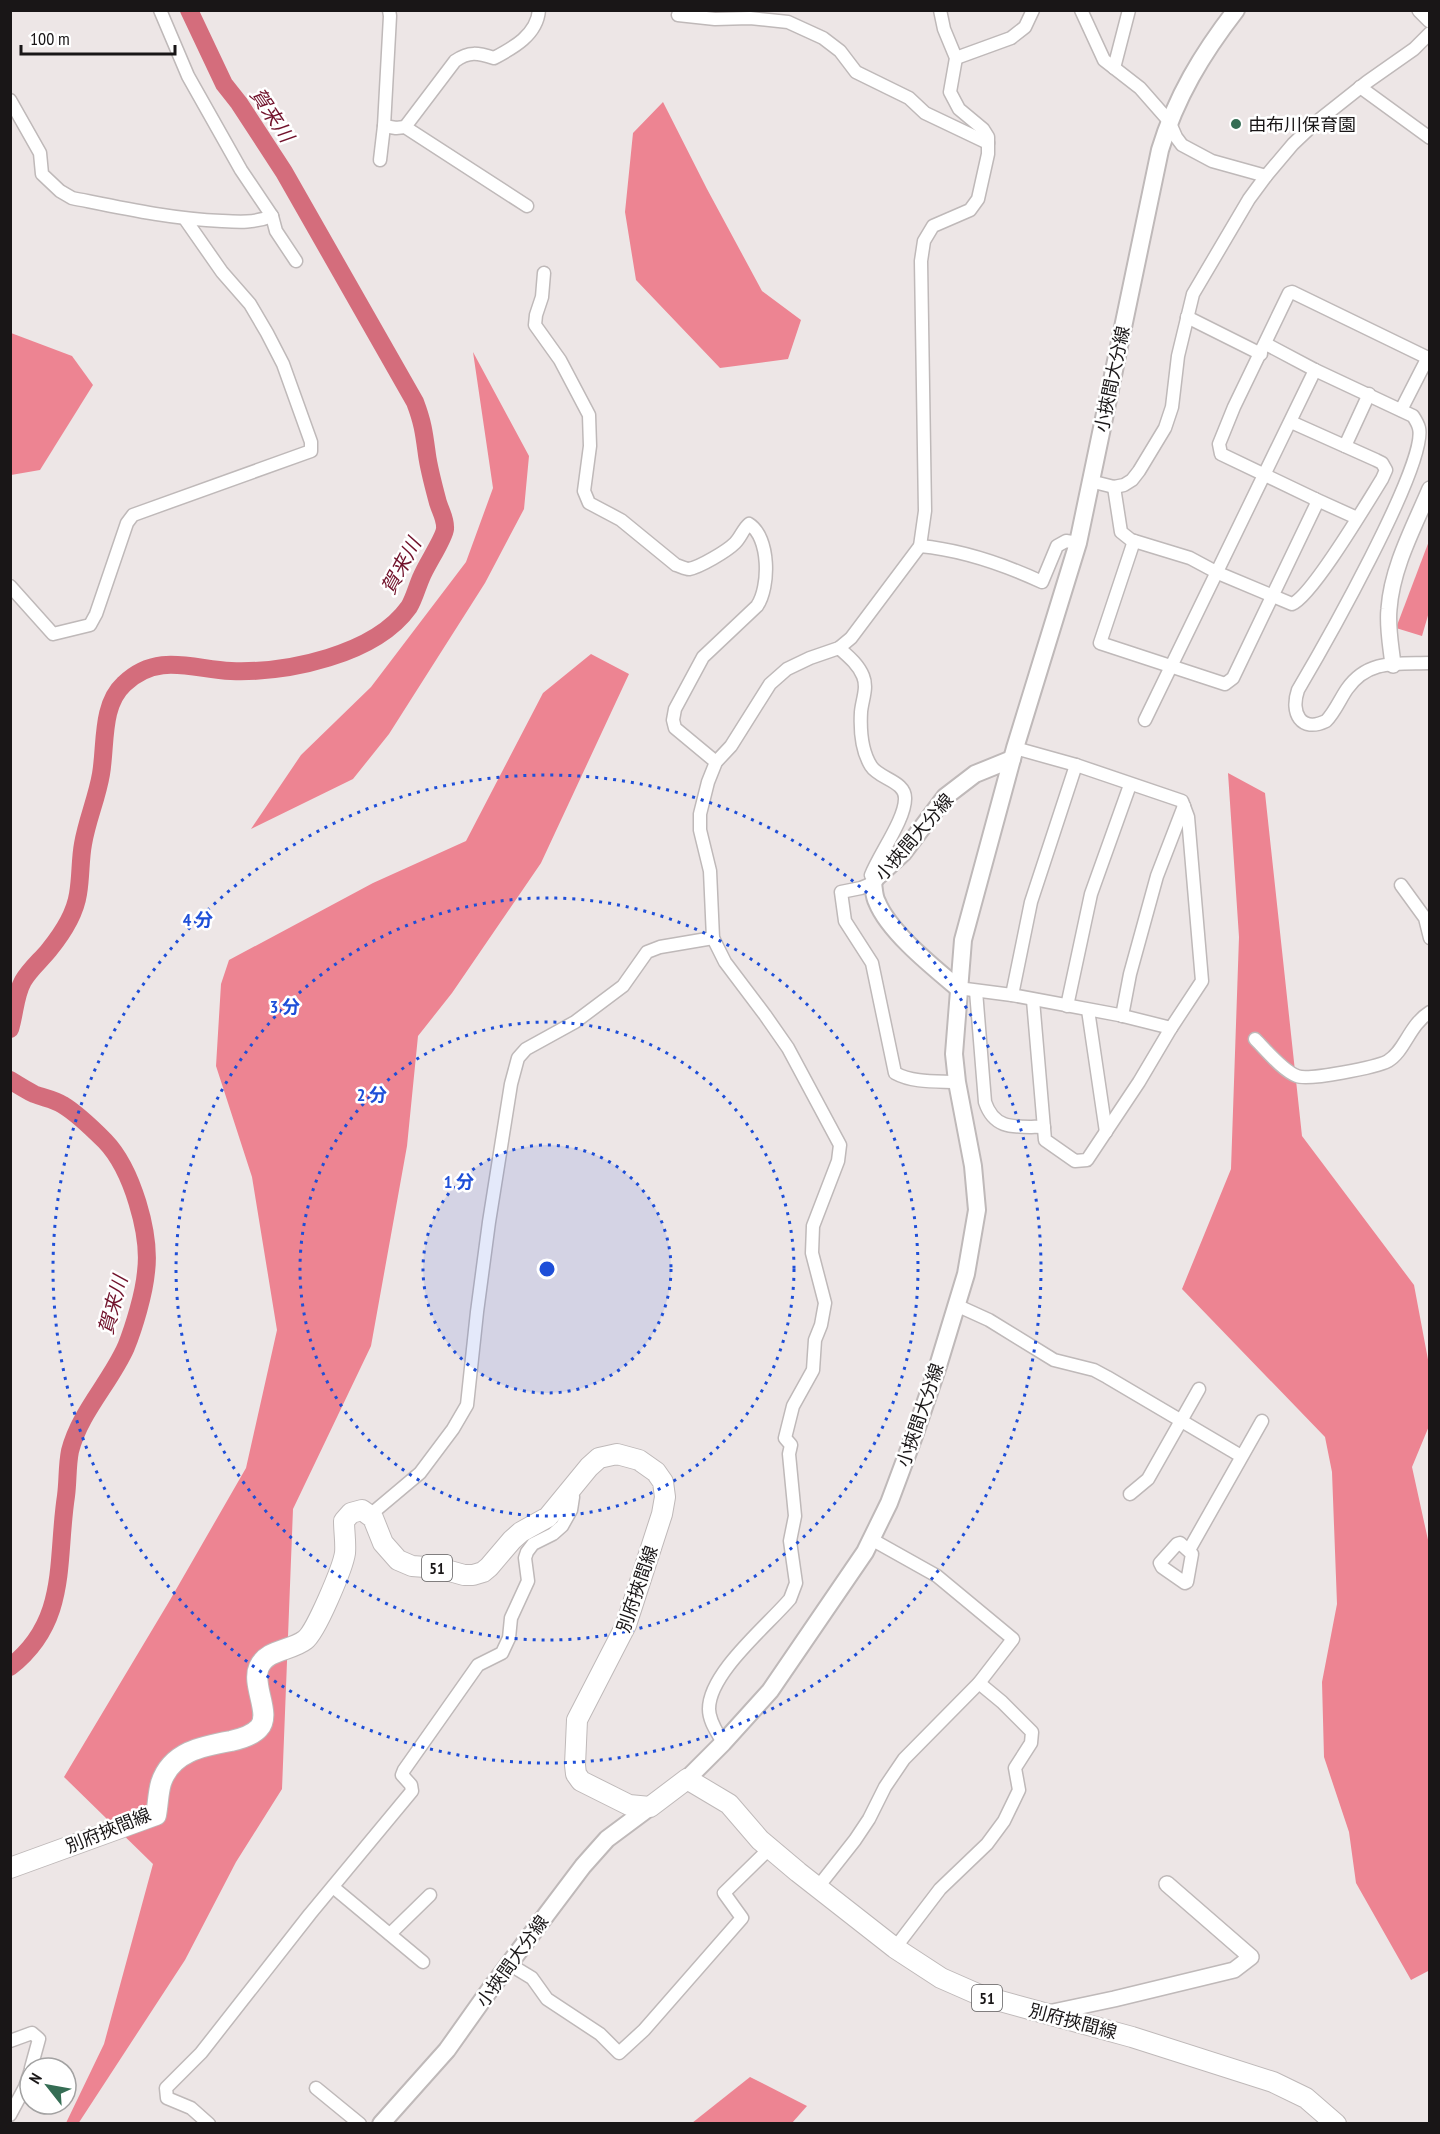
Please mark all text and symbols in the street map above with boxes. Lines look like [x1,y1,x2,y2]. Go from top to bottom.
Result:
scale bar [21,18,176,56]
text: 100 m [30,27,70,50]
water label: 賀来川 [244,83,301,149]
place label: 由布川保育園 [1248,113,1356,136]
marker: 由布川保育園 [1229,117,1243,131]
street label: 小挾間大分線 [1090,324,1134,434]
water label: 賀来川 [375,532,428,599]
street label: 小挾間大分線 [870,789,958,885]
text: 4 分 [183,908,213,931]
text: 3 分 [270,995,300,1018]
text: 2 分 [357,1083,387,1106]
text: 1 分 [444,1170,474,1193]
centre of rings [537,1259,557,1279]
water label: 賀来川 [93,1271,134,1337]
street label: 小挾間大分線 [892,1360,948,1470]
street label: 別府挾間線 [611,1543,663,1635]
road number: 51 [422,1555,452,1581]
street label: 別府挾間線 [62,1802,154,1858]
street label: 小挾間大分線 [471,1911,553,2011]
road number: 51 [972,1985,1002,2011]
street label: 別府挾間線 [1027,1998,1119,2044]
north arrow [18,2056,78,2116]
text: N [24,2069,46,2087]

